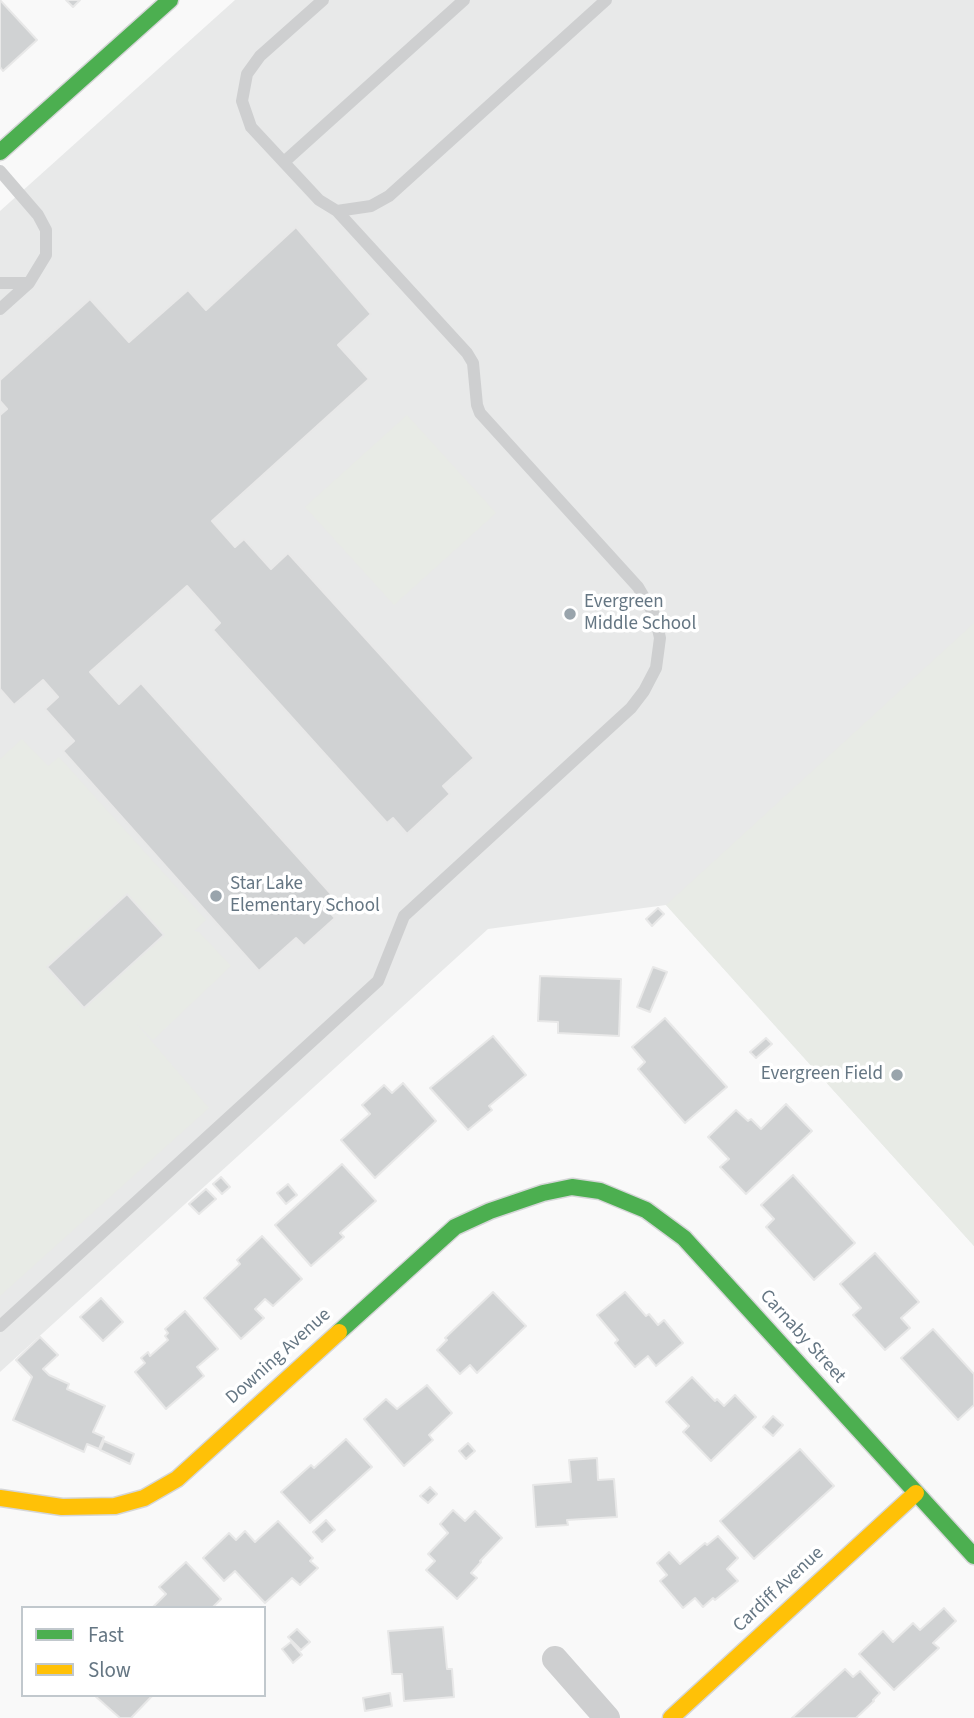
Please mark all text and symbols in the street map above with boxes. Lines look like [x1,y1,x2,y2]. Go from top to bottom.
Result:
place label: Evergreen Middle School [584,592,696,636]
marker: Evergreen Middle School [562,606,578,622]
place label: Star Lake Elementary School [230,874,380,918]
marker: Star Lake Elementary School [208,888,224,904]
place label: Evergreen Field [761,1064,883,1086]
marker: Evergreen Field [889,1067,905,1083]
street label: Carnaby Street [754,1286,850,1388]
street label: Downing Avenue [222,1304,336,1410]
street label: Cardiff Avenue [729,1542,829,1638]
legend [21,1606,266,1697]
text: Fast [88,1620,124,1650]
text: Slow [88,1655,131,1685]

